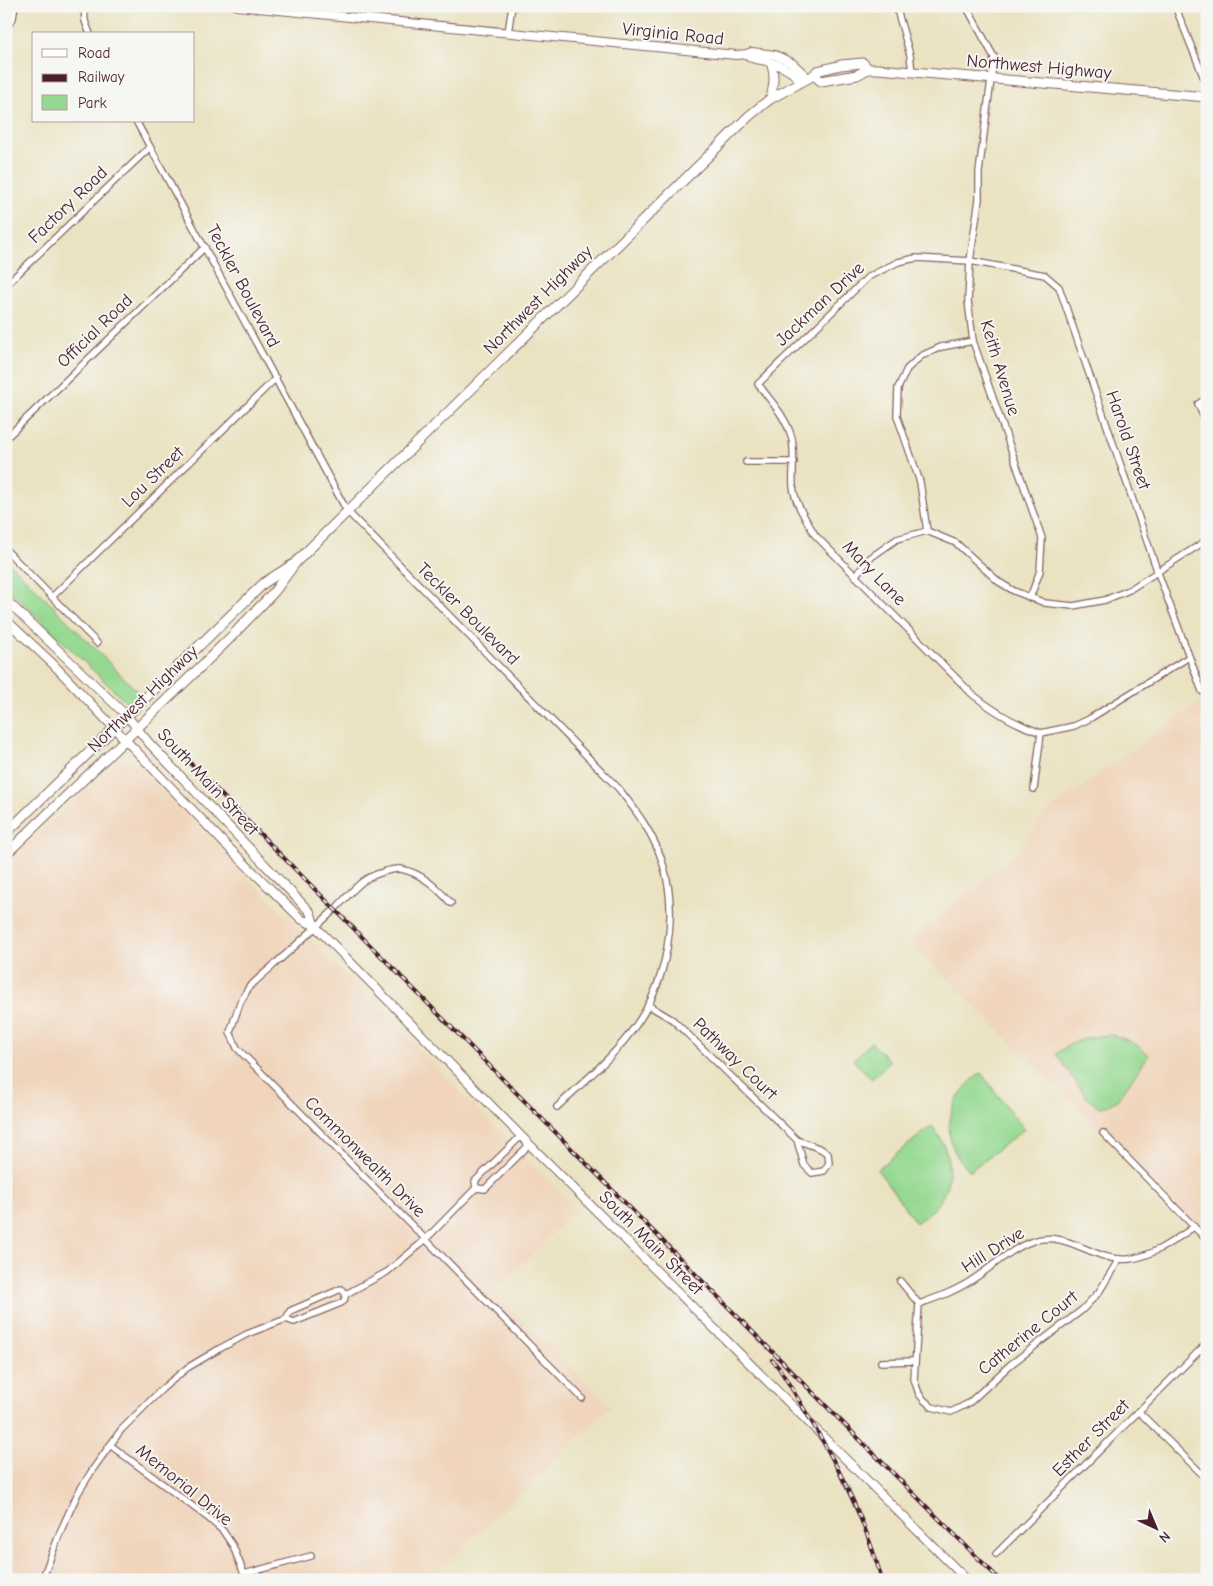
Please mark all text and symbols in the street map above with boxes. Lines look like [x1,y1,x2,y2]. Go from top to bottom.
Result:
street label: Virginia Road [621,18,725,50]
legend [32,32,195,122]
text: Road [78,44,110,62]
street label: Northwest Highway [966,50,1113,84]
text: Railway [78,68,125,86]
text: Park [78,94,107,112]
street label: Factory Road [24,162,112,248]
street label: Teckler Boulevard [202,221,284,351]
street label: Northwest Highway [479,240,598,359]
street label: Jackman Drive [771,258,869,350]
street label: Official Road [53,290,137,372]
street label: Keith Avenue [976,318,1024,418]
street label: Harold Street [1101,388,1155,493]
street label: Lou Street [117,442,189,512]
street label: Mary Lane [838,536,910,610]
street label: Teckler Boulevard [413,559,523,669]
street label: Northwest Highway [83,640,203,757]
street label: South Main Street [153,724,264,841]
street label: Pathway Court [688,1013,782,1105]
street label: Commonwealth Drive [300,1092,430,1222]
street label: South Main Street [594,1186,708,1300]
street label: Hill Drive [958,1223,1028,1277]
street label: Catherine Court [974,1286,1083,1380]
street label: Esther Street [1048,1394,1135,1481]
street label: Memorial Drive [132,1440,236,1530]
north arrow [1130,1504,1180,1554]
text: N [1155,1528,1174,1546]

